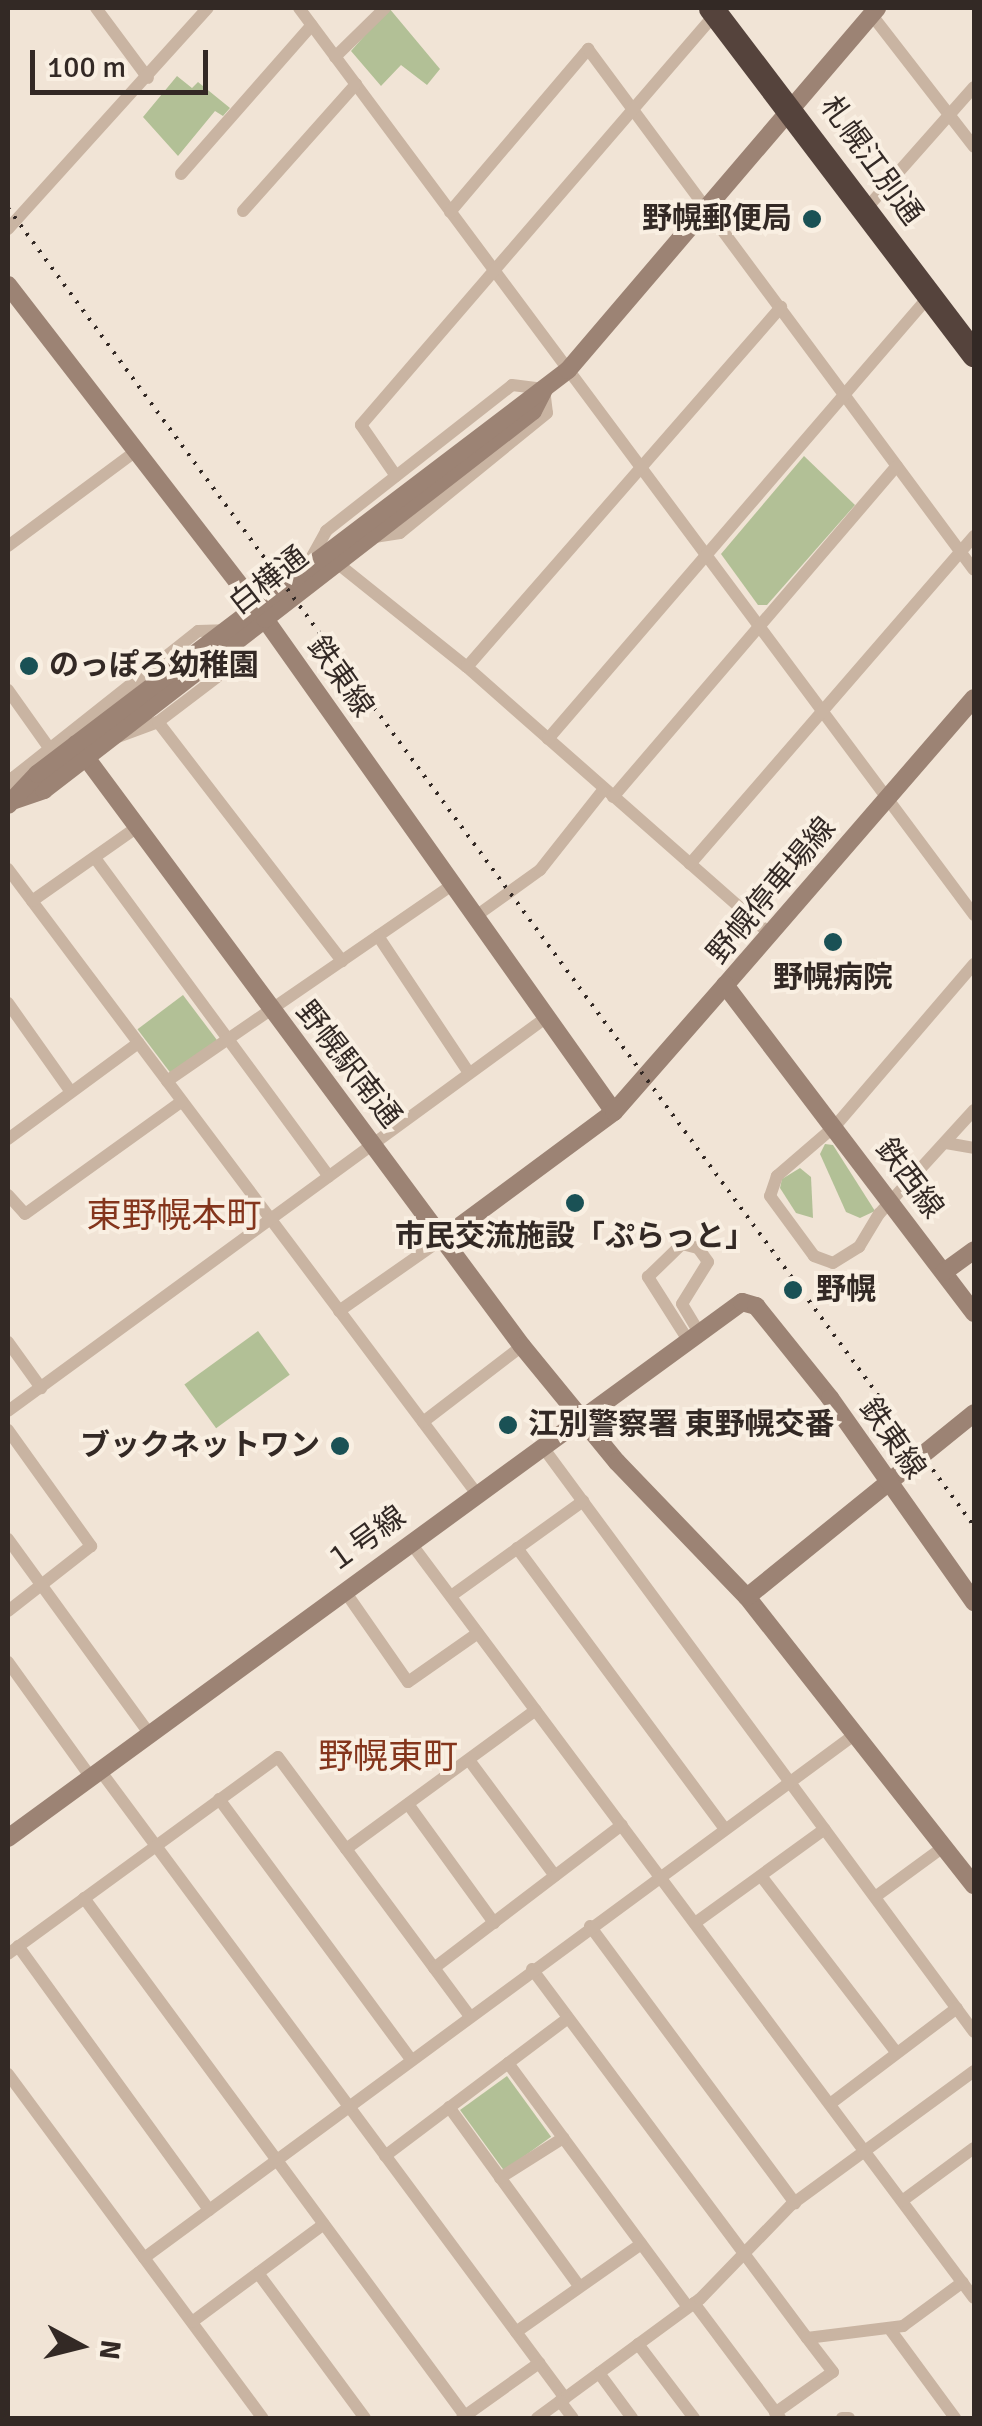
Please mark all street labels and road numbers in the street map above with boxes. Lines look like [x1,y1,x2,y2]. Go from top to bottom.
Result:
street label: 札幌江別通 [812,90,930,232]
street label: 白樺通 [222,539,316,623]
street label: 鉄東線 [299,630,381,724]
street label: 野幌停車場線 [700,810,844,972]
street label: 野幌駅南通 [288,995,408,1135]
street label: 鉄西線 [868,1132,950,1226]
street label: 鉄東線 [851,1392,933,1486]
street label: １号線 [319,1499,413,1581]

